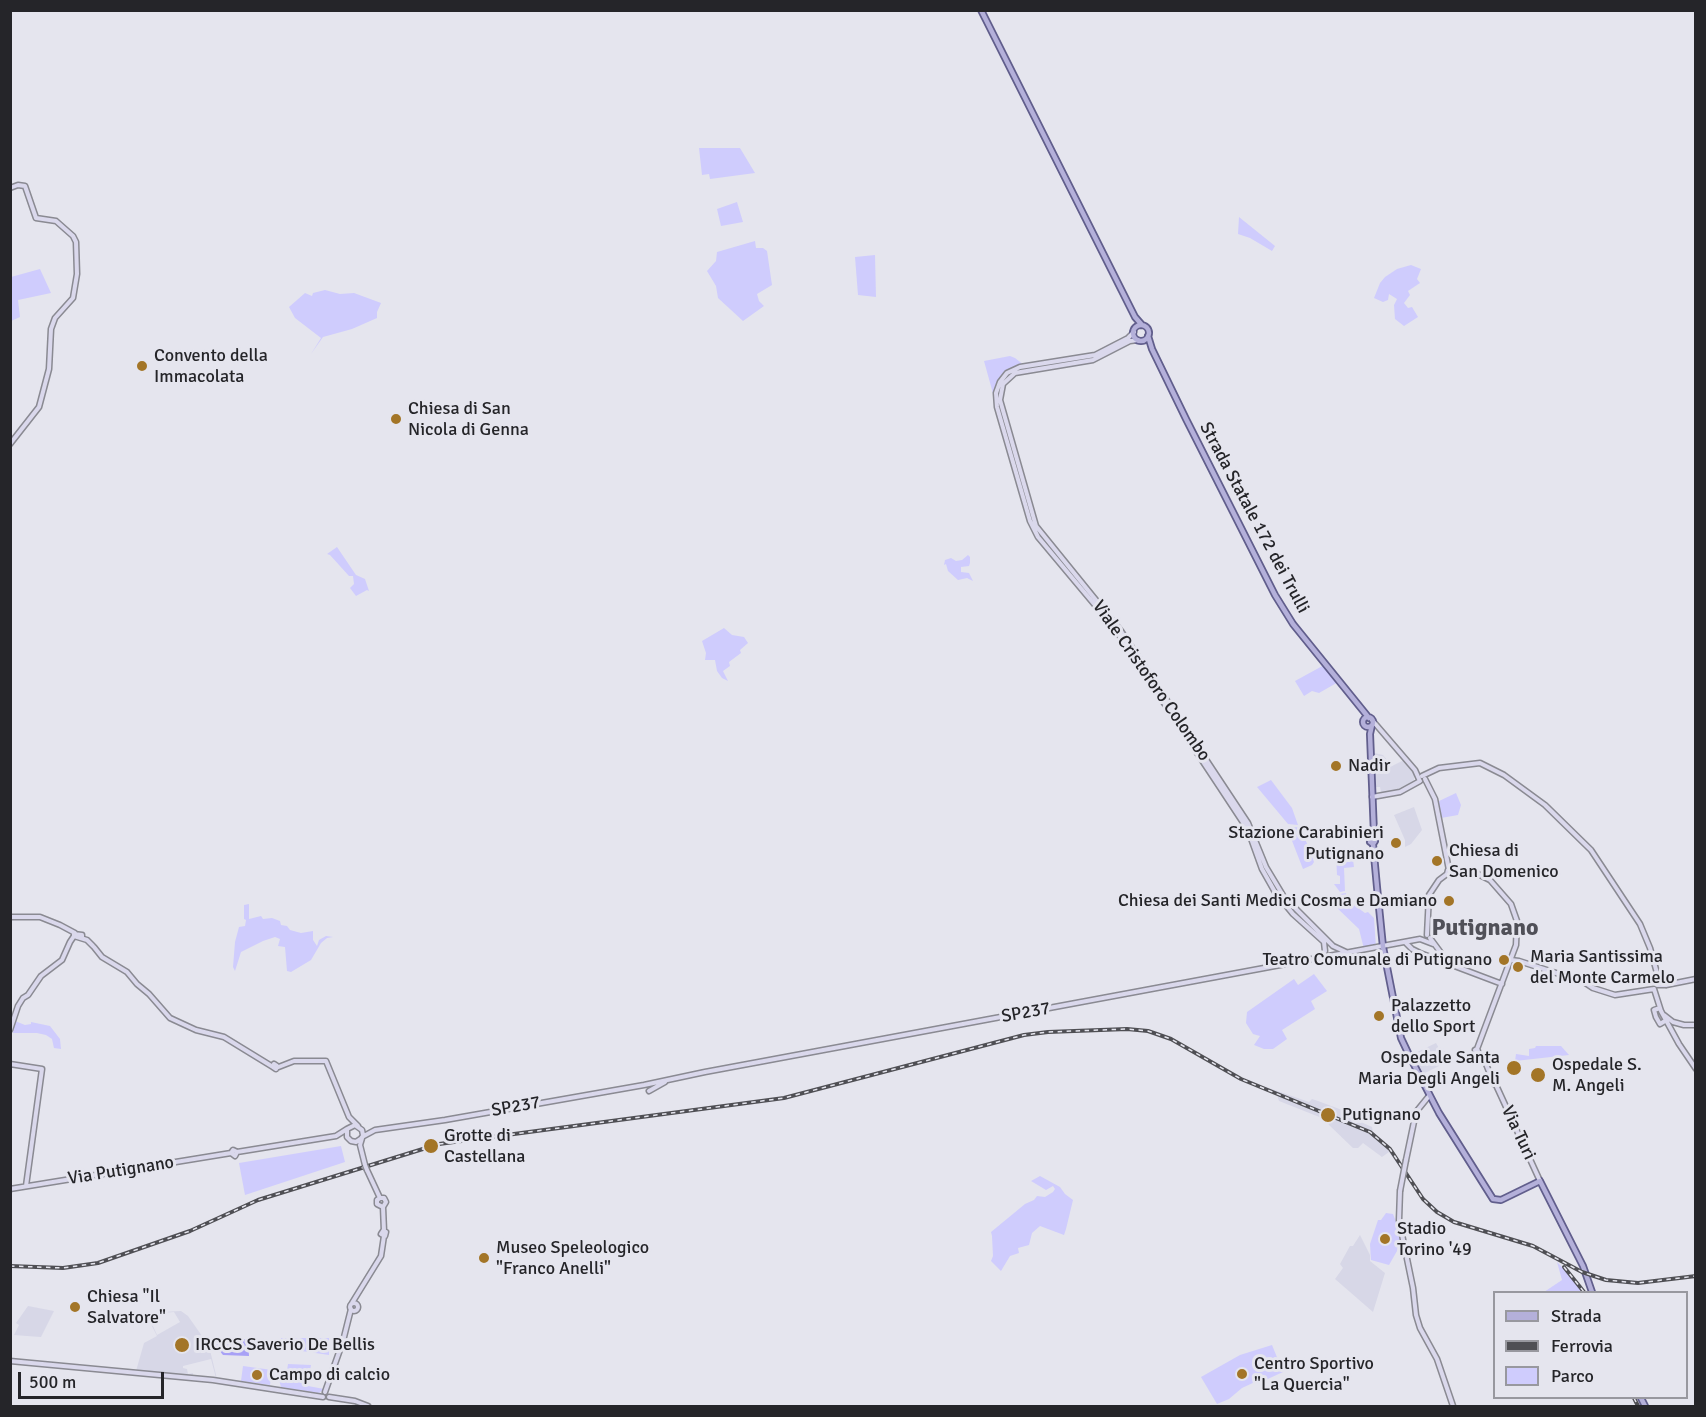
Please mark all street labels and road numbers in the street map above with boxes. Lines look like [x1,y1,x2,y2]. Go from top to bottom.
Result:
street label: Strada Statale 172 dei Trulli [1194,419,1314,617]
street label: Viale Cristoforo Colombo [1087,597,1215,765]
street label: SP237 [1000,998,1052,1028]
street label: SP237 [490,1092,542,1122]
street label: Via Turi [1496,1102,1540,1164]
street label: Via Putignano [66,1152,176,1190]

